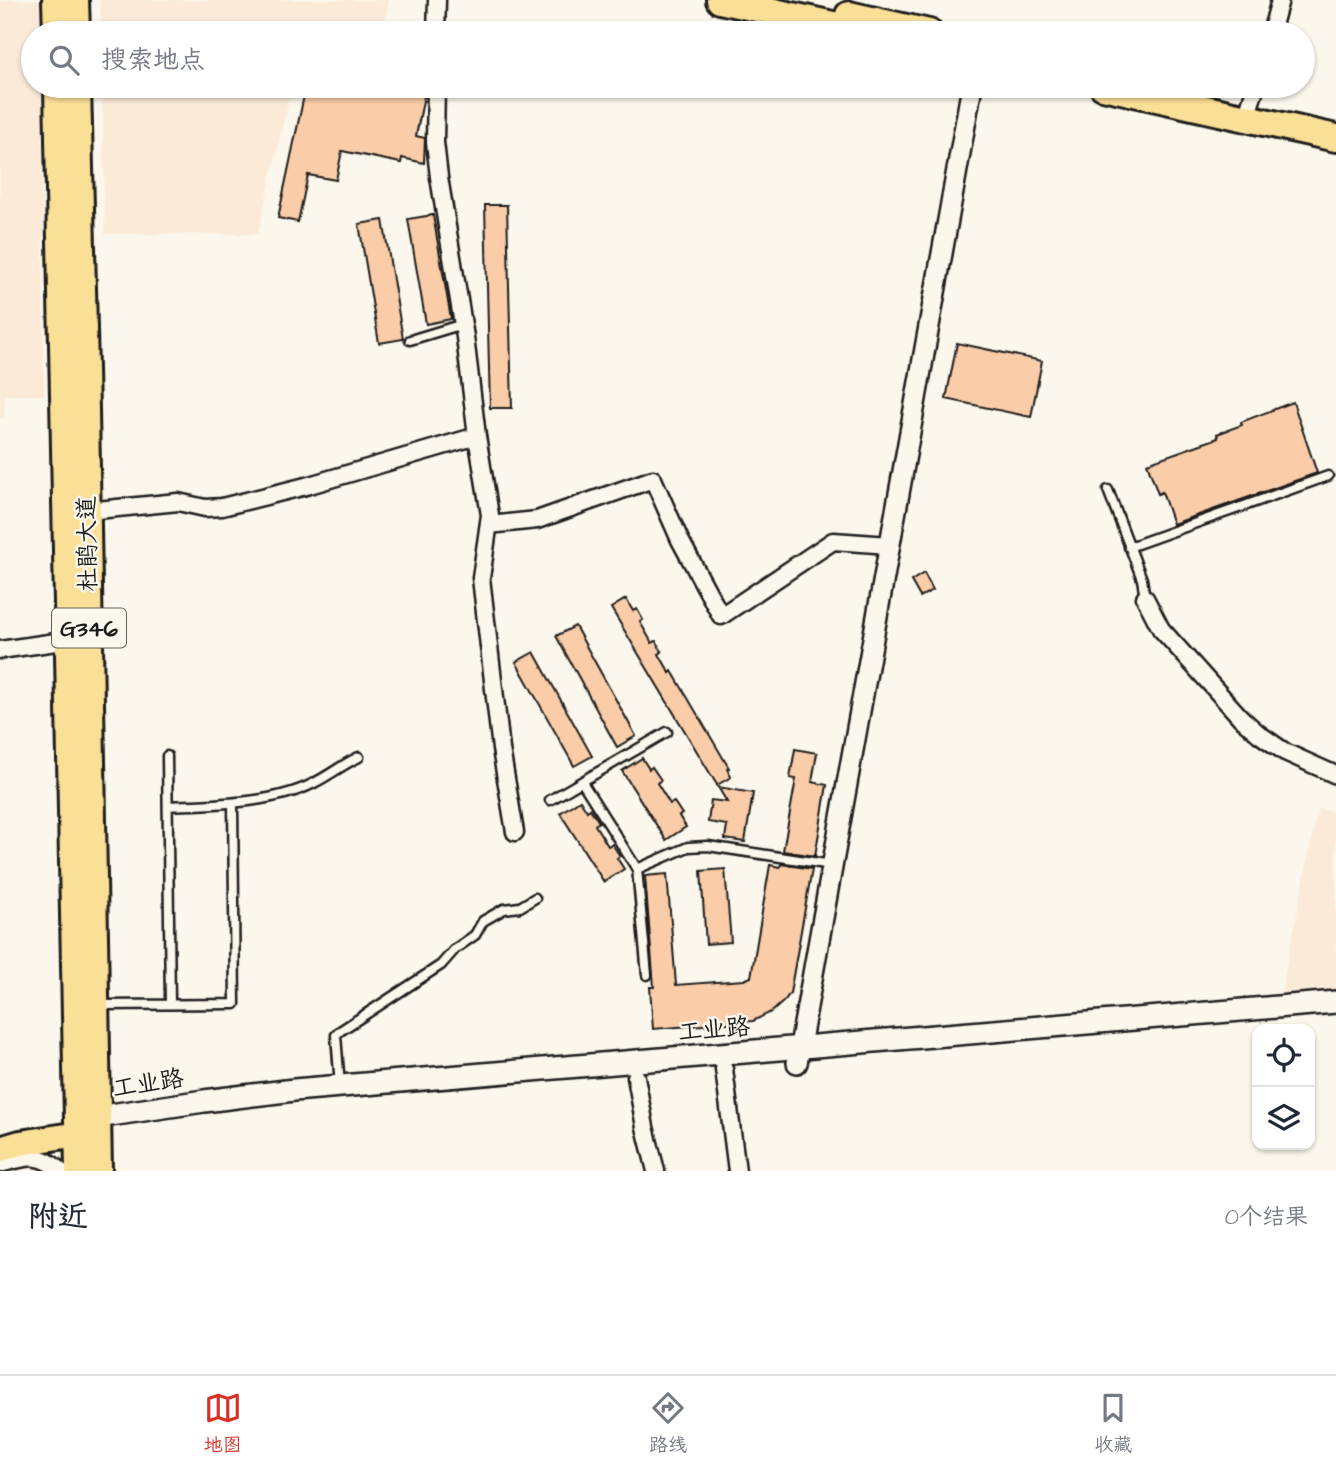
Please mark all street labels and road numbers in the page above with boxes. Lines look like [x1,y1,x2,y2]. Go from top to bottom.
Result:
street label: 杜鹃大道 [70,496,106,592]
road number: G346 [52,608,126,648]
street label: 工业路 [677,1010,751,1050]
street label: 工业路 [110,1062,186,1106]

